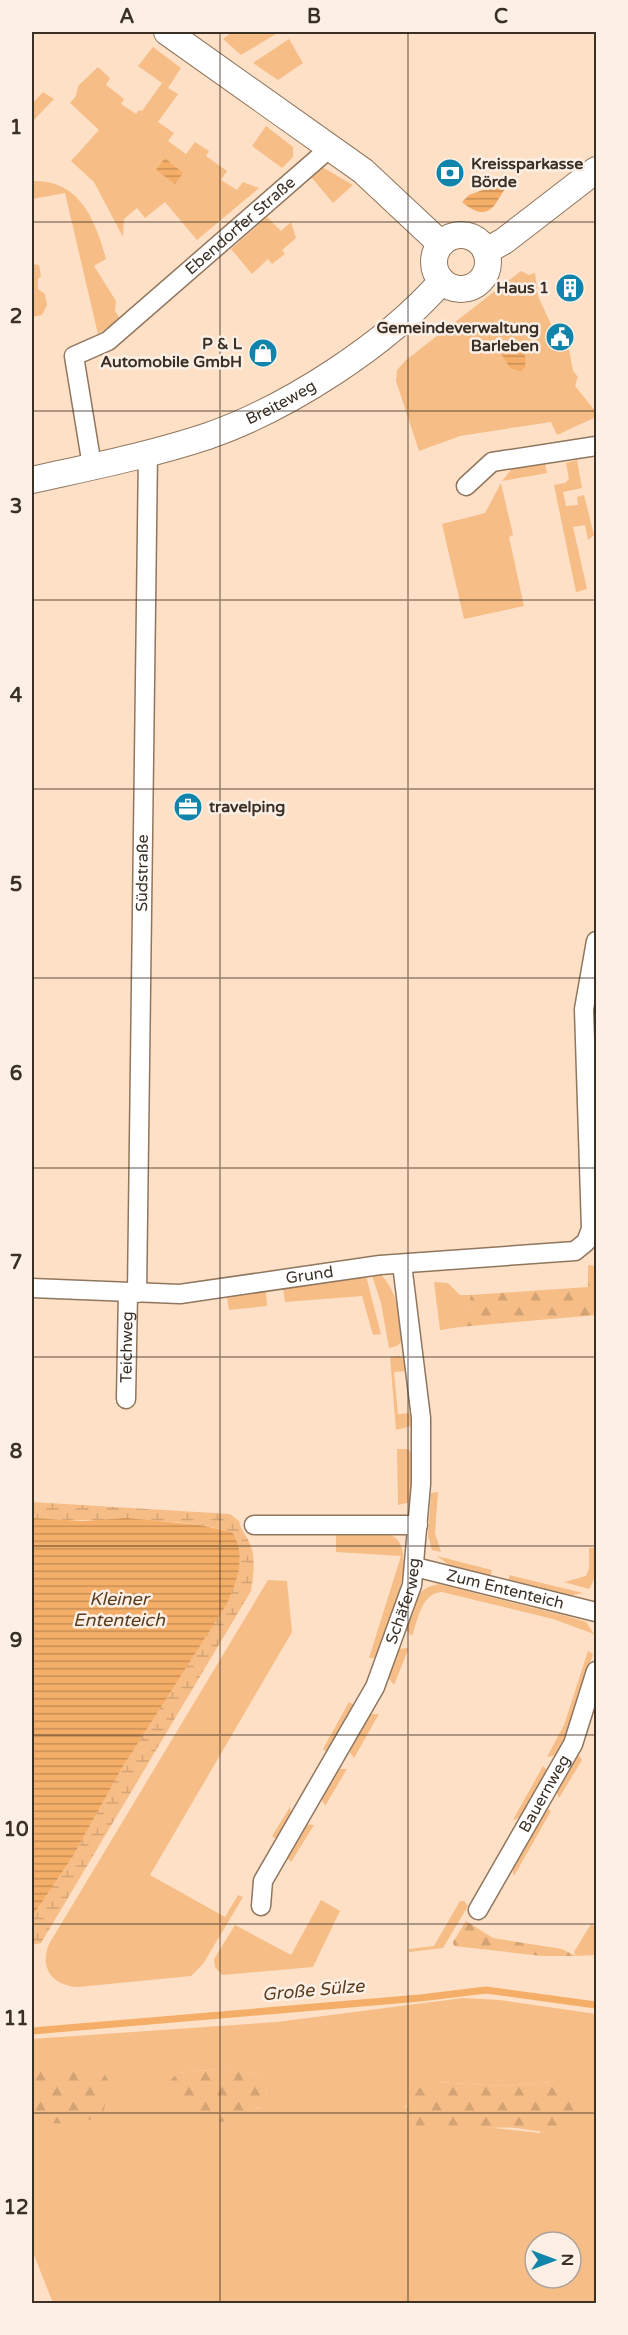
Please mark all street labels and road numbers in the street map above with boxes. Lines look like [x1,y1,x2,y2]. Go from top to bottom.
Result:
street label: Ebendorfer Straße [181,172,300,279]
street label: Breiteweg [243,376,320,429]
street label: Südstraße [132,834,153,912]
street label: Grund [284,1262,335,1289]
street label: Teichweg [116,1311,138,1383]
street label: Schäferweg [381,1557,424,1647]
street label: Zum Ententeich [444,1565,566,1614]
street label: Bauernweg [514,1751,575,1836]

